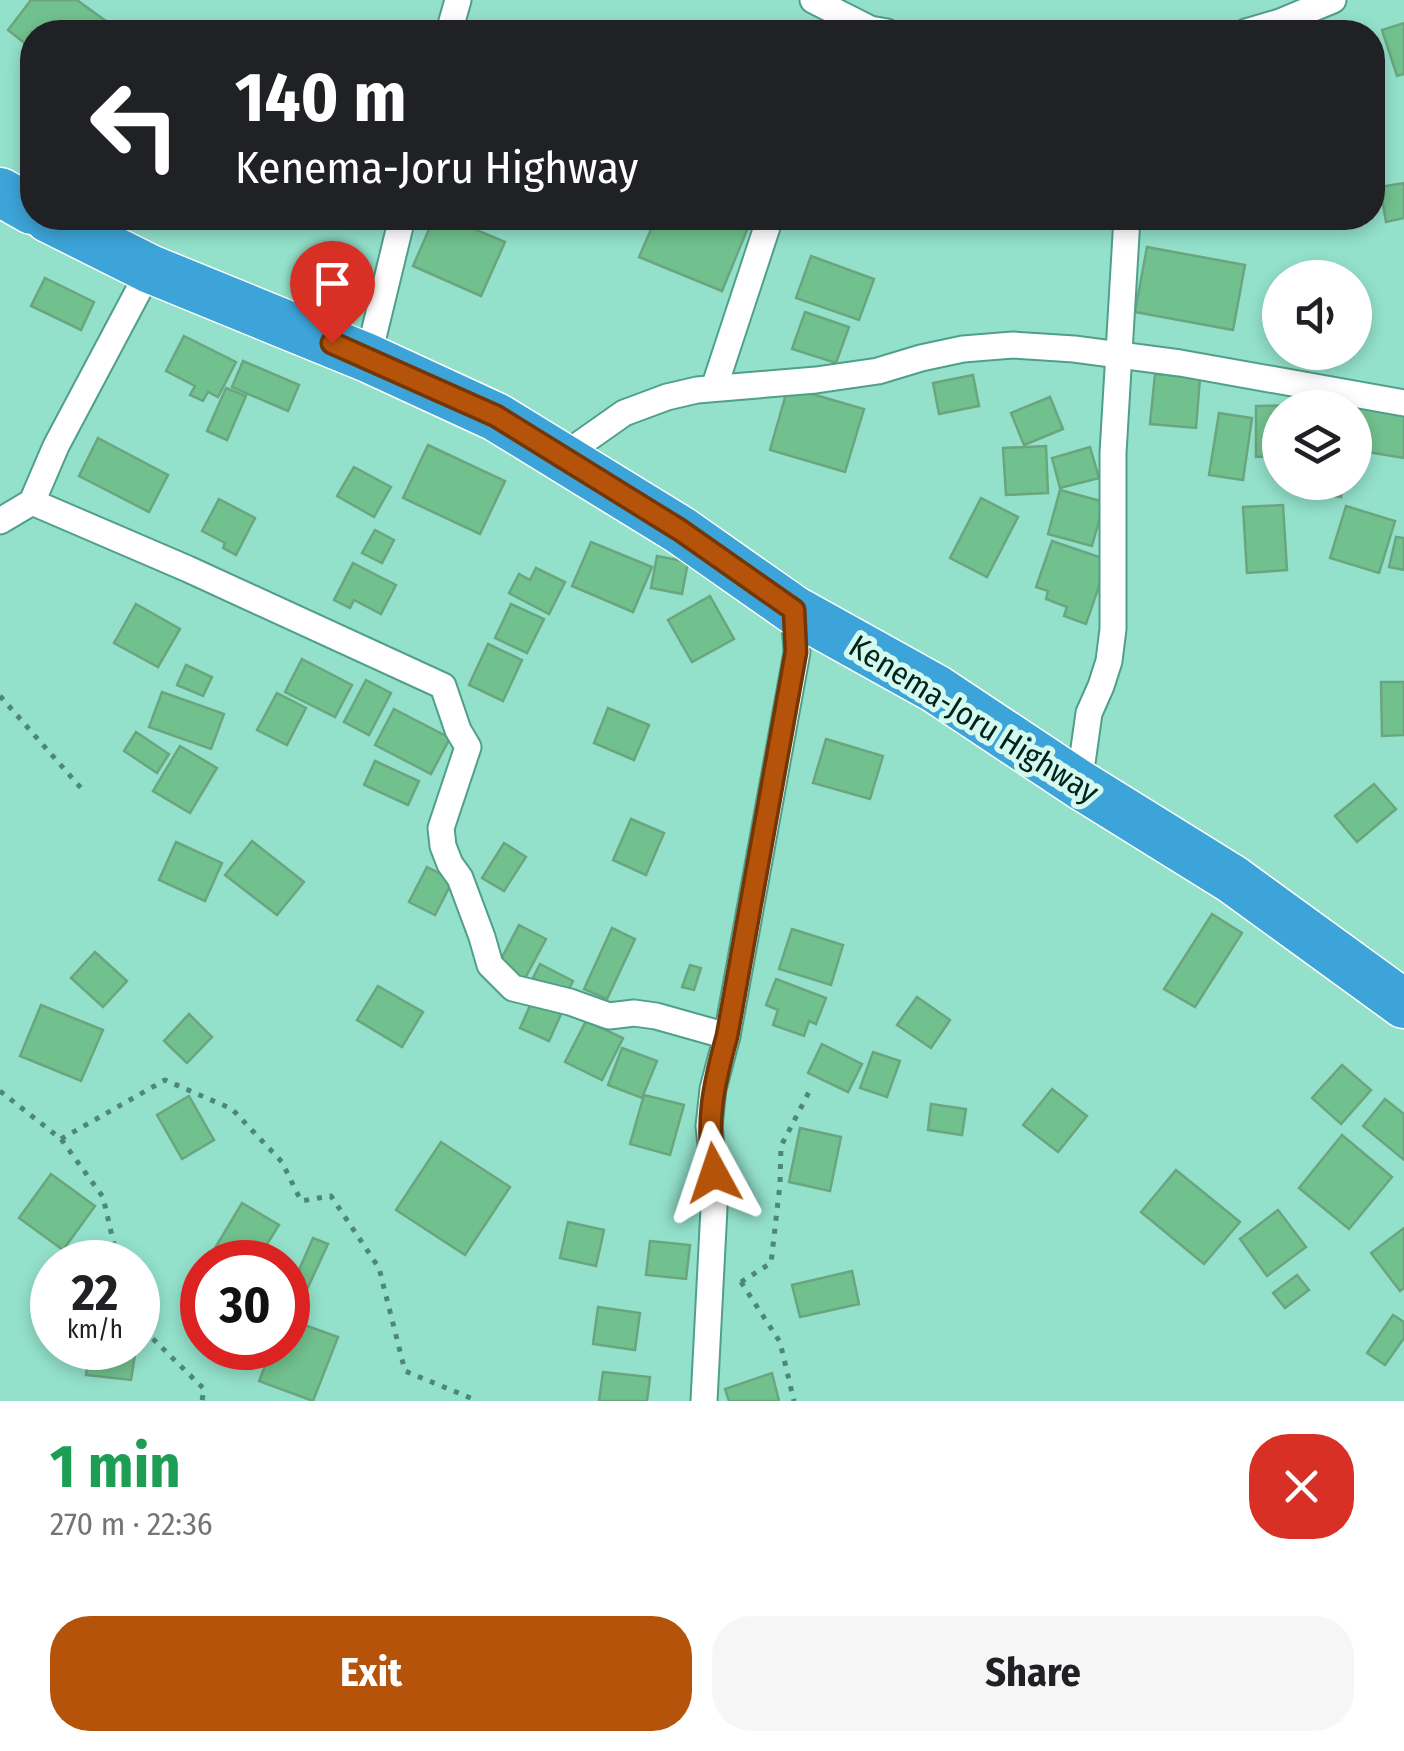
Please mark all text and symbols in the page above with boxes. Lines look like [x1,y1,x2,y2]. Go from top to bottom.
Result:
text: 140 m [235,56,407,140]
icon: left [70,60,200,190]
text: Kenema-Joru Highway [235,141,638,195]
pin [290,241,375,344]
icon: arrive [305,256,360,311]
map controls [1262,260,1372,500]
button: sound [1262,260,1372,370]
button: layers [1262,390,1372,500]
street label: Kenema-Joru Highway [842,627,1106,811]
position arrow [662,1121,766,1225]
speed limit sign: 30 [180,1240,310,1370]
text: 22 [72,1263,118,1323]
text: km/h [67,1315,123,1345]
text: 1 min [50,1431,181,1503]
button: close [1249,1434,1354,1539]
text: 270 m · 22:36 [50,1505,213,1543]
button: Exit [50,1616,692,1731]
button: Share [712,1616,1354,1731]

